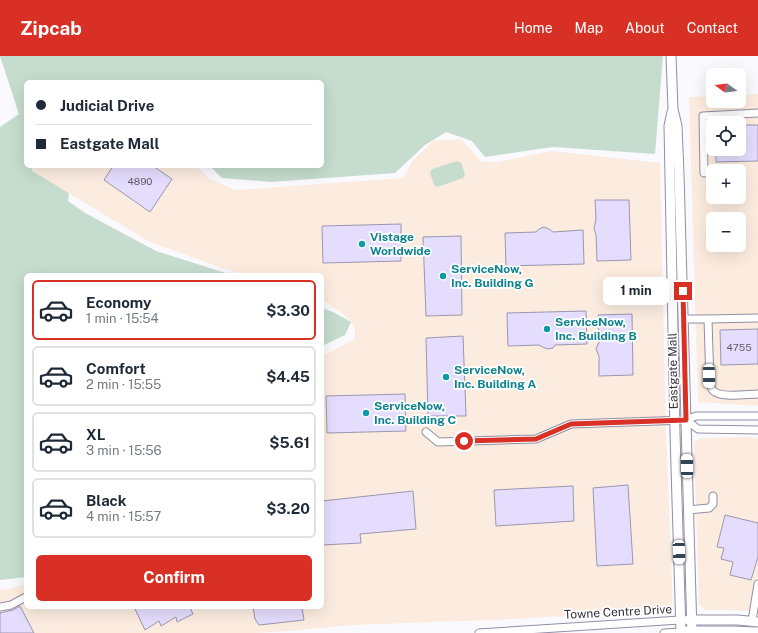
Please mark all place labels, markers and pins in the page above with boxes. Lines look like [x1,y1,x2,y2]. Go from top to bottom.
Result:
place label: Vistage Worldwide [370,230,431,258]
marker: Vistage Worldwide [357,239,367,249]
place label: ServiceNow, Inc. Building G [451,262,534,290]
marker: ServiceNow, Inc. Building G [438,271,448,281]
place label: ServiceNow, Inc. Building B [555,315,637,343]
marker: ServiceNow, Inc. Building B [542,324,552,334]
place label: ServiceNow, Inc. Building A [454,363,536,391]
marker: ServiceNow, Inc. Building A [441,372,451,382]
place label: ServiceNow, Inc. Building C [374,399,456,427]
marker: ServiceNow, Inc. Building C [361,408,371,418]

